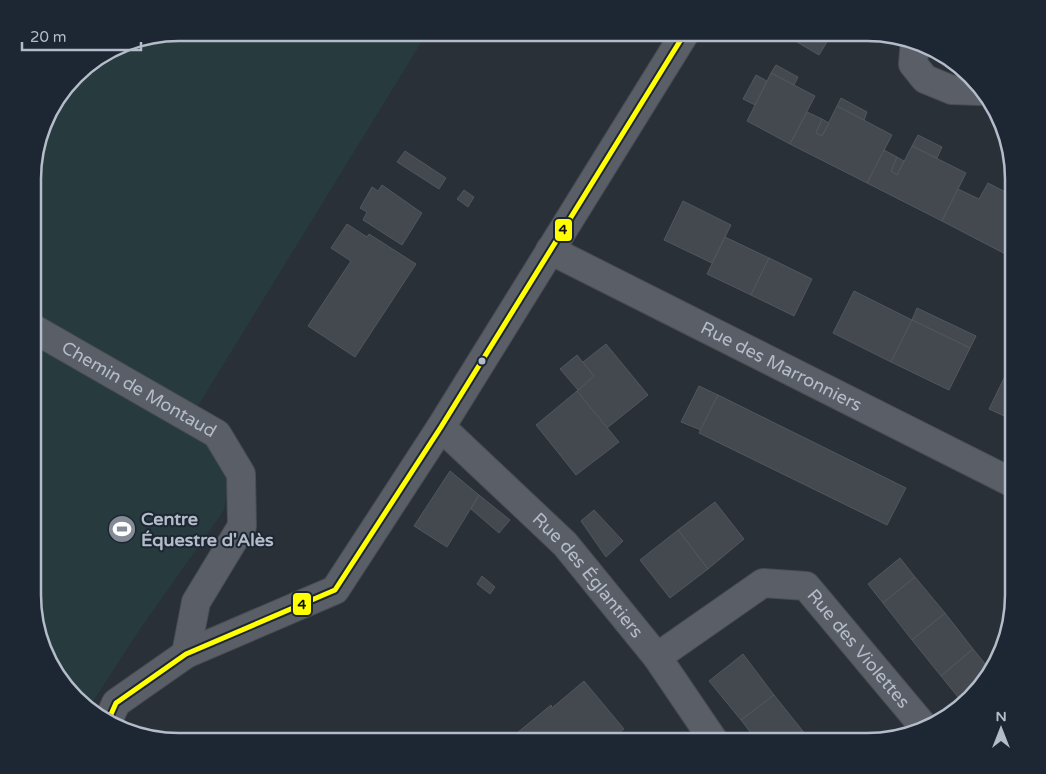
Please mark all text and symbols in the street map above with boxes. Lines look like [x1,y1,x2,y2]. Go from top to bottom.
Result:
scale bar [22,20,141,52]
text: 20 m [30,28,67,46]
line badge: 4 [554,218,573,242]
text: 4 [559,221,568,238]
street label: Rue des Marronniers [697,317,866,416]
street label: Chemin de Montaud [58,336,220,442]
unlabelled marker [477,356,487,366]
place label: Centre Équestre d'Alès [141,508,274,551]
street label: Rue des Églantiers [528,508,648,642]
sports icon: Centre Équestre d'Alès [107,514,137,544]
street label: Rue des Violettes [802,585,915,713]
line badge: 4 [292,592,312,616]
text: 4 [298,596,307,613]
north arrow [976,704,1026,754]
text: N [995,708,1007,725]

